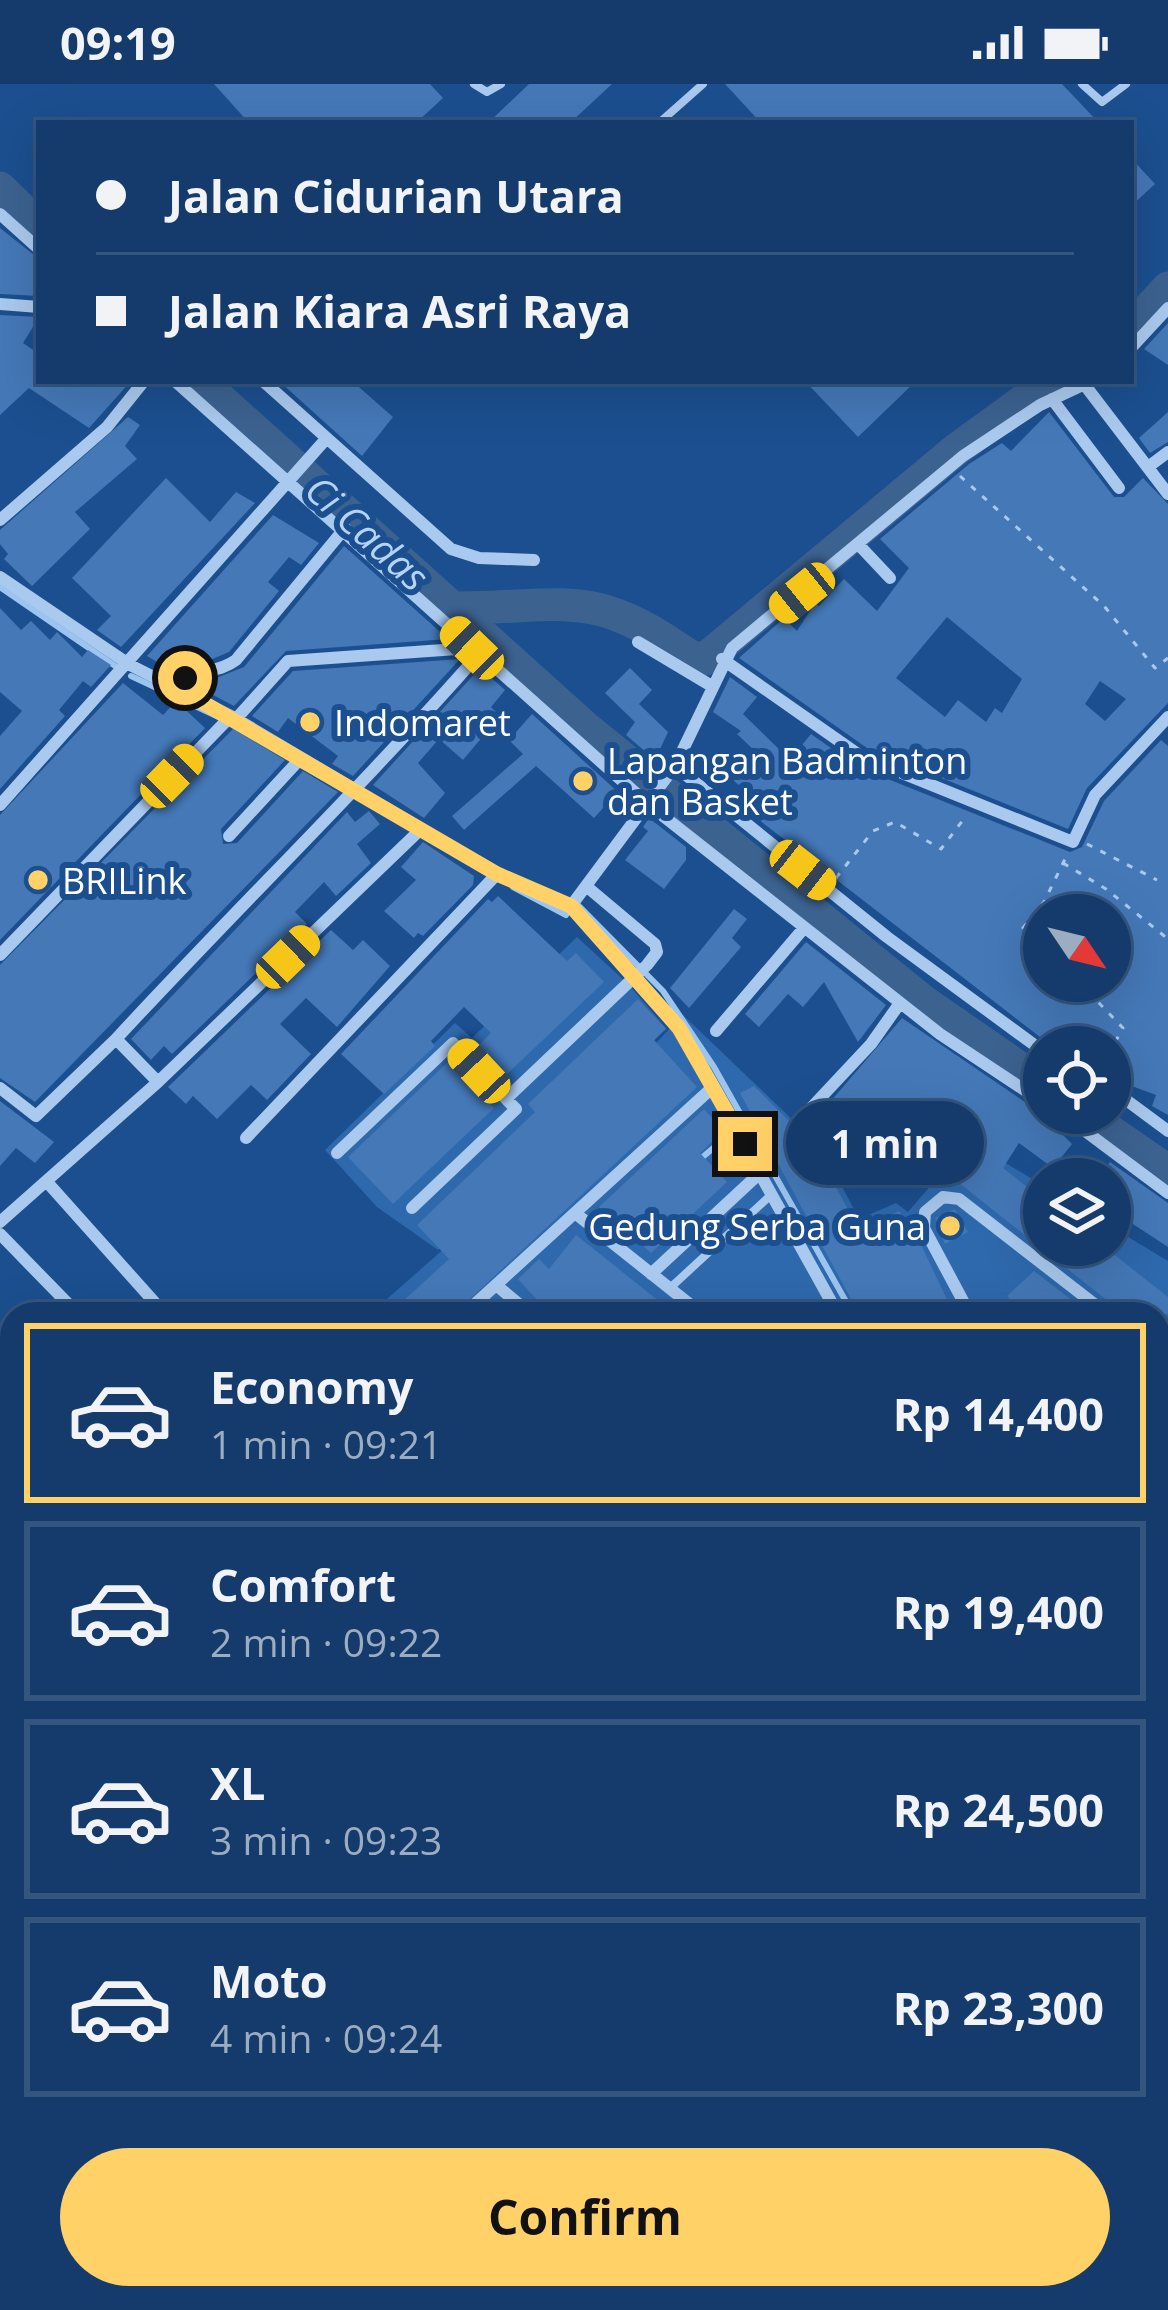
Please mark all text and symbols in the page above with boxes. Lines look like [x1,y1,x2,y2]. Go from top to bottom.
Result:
text: 09:19 [60,12,176,73]
text: Jalan Cidurian Utara [168,165,624,226]
text: Jalan Kiara Asri Raya [168,280,631,341]
water label: Ci Cadas [295,462,441,602]
car [763,556,841,630]
car [434,610,510,686]
route start [158,651,212,705]
place label: Indomaret [334,698,511,747]
marker: Indomaret [297,709,323,735]
place label: Lapangan Badminton dan Basket [607,736,967,826]
car [134,738,210,814]
marker: Lapangan Badminton dan Basket [570,768,596,794]
car [764,834,842,906]
place label: BRILink [62,856,186,905]
marker: BRILink [25,867,51,893]
north arrow [1023,894,1131,1002]
map controls [1023,894,1131,1266]
car [250,919,326,995]
button: locate [1023,1026,1131,1134]
car [441,1032,517,1110]
callout: 1 min [787,1102,985,1186]
text: 1 min [831,1116,939,1169]
route end [718,1117,772,1171]
button: layers [1023,1158,1131,1266]
place label: Gedung Serba Guna [588,1202,926,1251]
marker: Gedung Serba Guna [937,1213,963,1239]
text: Economy [210,1356,413,1417]
icon: car [66,1359,174,1467]
text: Rp 14,400 [893,1383,1104,1444]
text: 1 min · 09:21 [210,1417,442,1470]
text: Comfort [210,1554,396,1615]
icon: car [66,1557,174,1665]
text: Rp 19,400 [893,1581,1104,1642]
text: 2 min · 09:22 [210,1615,442,1668]
text: XL [210,1752,265,1813]
icon: car [66,1755,174,1863]
text: Rp 24,500 [893,1779,1104,1840]
text: 3 min · 09:23 [210,1813,442,1866]
text: Moto [210,1950,328,2011]
icon: car [66,1953,174,2061]
text: Rp 23,300 [893,1977,1104,2038]
text: 4 min · 09:24 [210,2011,442,2064]
button: Confirm [60,2148,1110,2286]

